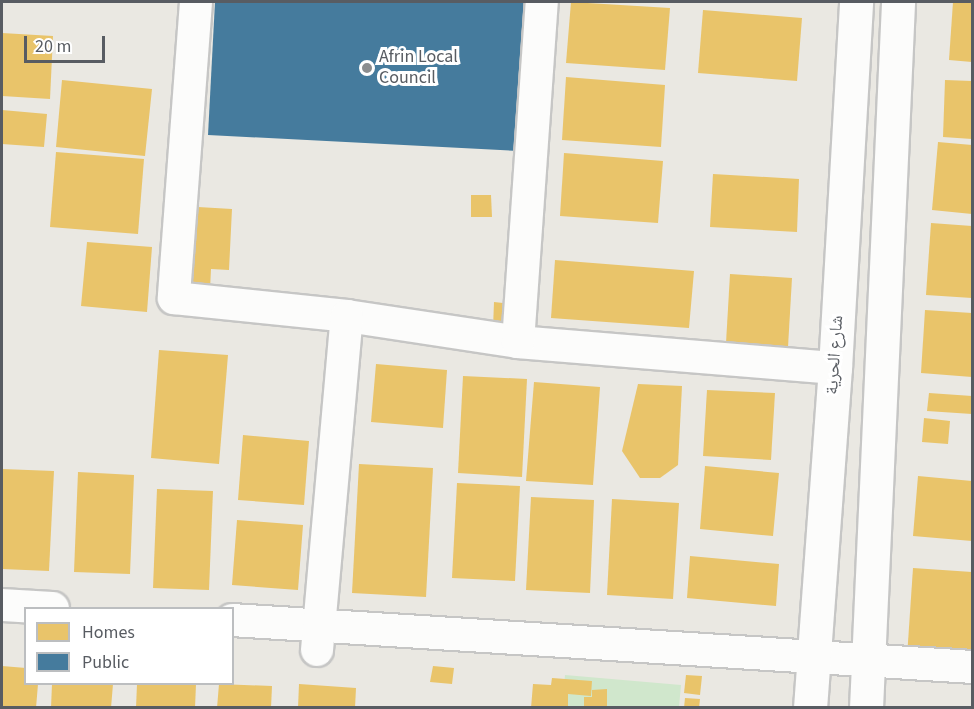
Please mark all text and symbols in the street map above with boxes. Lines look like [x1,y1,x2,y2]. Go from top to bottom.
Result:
scale bar [27,24,108,62]
text: 20 m [35,34,71,59]
place label: Afrin Local Council [379,47,458,90]
marker: Afrin Local Council [360,61,374,75]
street label: شارع الحرية [821,315,849,395]
legend [24,607,234,685]
text: Homes [82,620,135,645]
text: Public [82,650,129,675]

